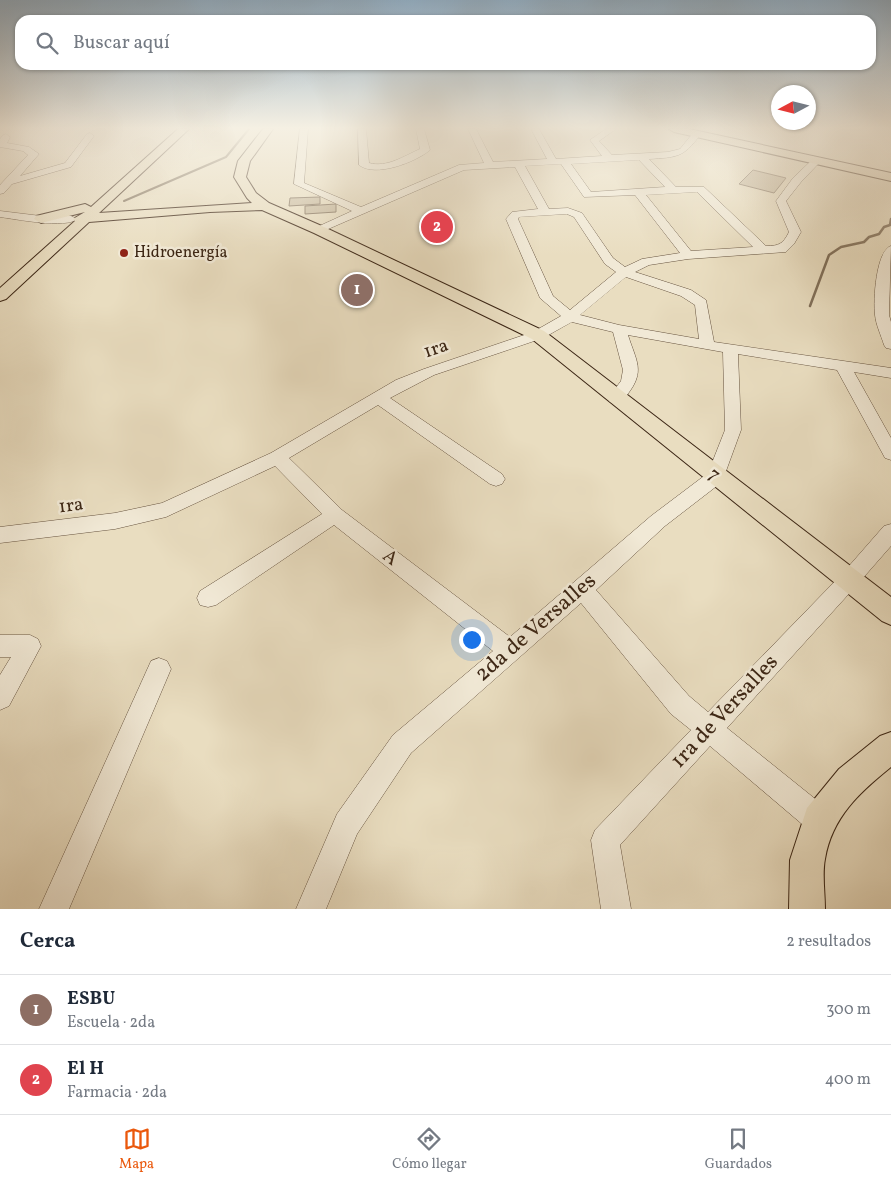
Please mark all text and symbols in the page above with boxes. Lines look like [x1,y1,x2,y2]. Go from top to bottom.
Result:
search box [15,15,876,70]
icon: search [33,29,61,57]
text: Buscar aquí [73,30,170,56]
north arrow [771,85,816,130]
pin: 2 [421,208,453,246]
place label: Hidroenergía [134,242,228,264]
marker: Hidroenergía [118,247,130,259]
pin: 1 [341,271,373,309]
street label: 1ra [420,333,452,365]
street label: 7 [702,462,726,488]
street label: 1ra [57,492,85,520]
street label: A [377,544,403,572]
street label: 2da de Versalles [468,566,604,690]
your location [459,627,485,653]
street label: 1ra de Versalles [664,648,786,776]
text: Cerca [20,927,75,956]
text: 2 resultados [786,931,871,953]
text: ESBU [67,986,115,1012]
text: 1 [33,999,39,1021]
text: 300 m [826,999,871,1021]
text: Escuela · 2da [67,1012,155,1034]
text: El H [67,1056,104,1082]
text: 2 [32,1069,40,1091]
text: 400 m [825,1069,871,1091]
text: Farmacia · 2da [67,1082,167,1104]
tab: Mapa [119,1125,154,1174]
tab: Cómo llegar [392,1125,467,1174]
tab: Guardados [705,1125,772,1174]

